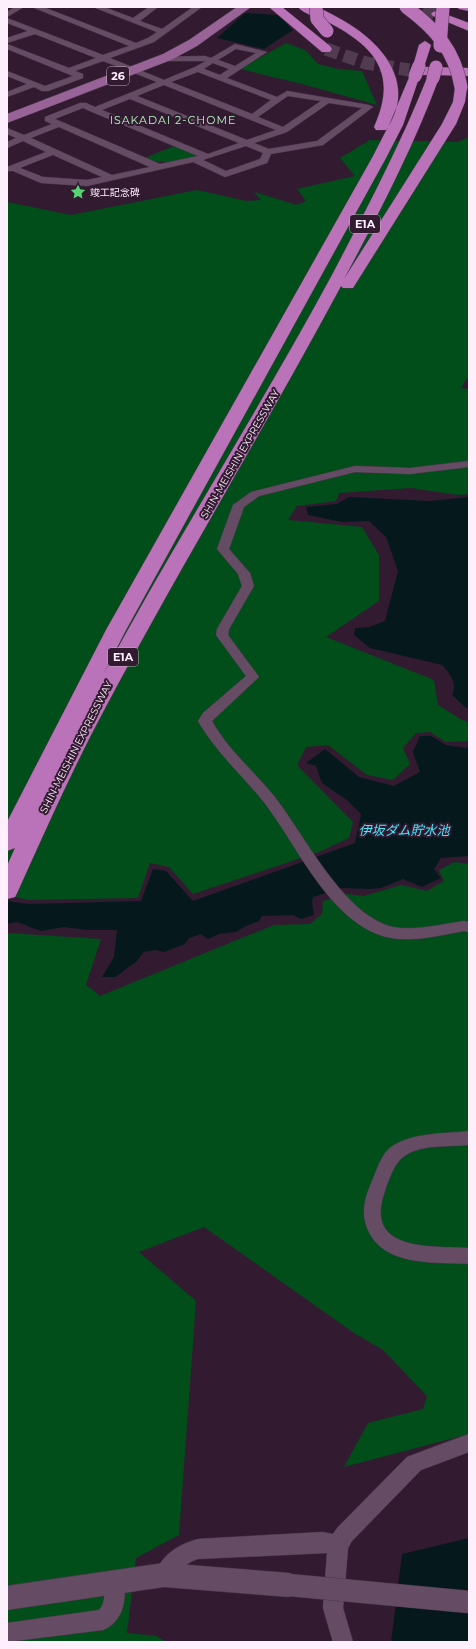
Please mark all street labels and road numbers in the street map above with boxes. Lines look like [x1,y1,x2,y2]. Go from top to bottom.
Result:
road number: 26 [107,67,129,85]
road number: E1A [350,215,380,233]
street label: SHIN-MEISHIN EXPRESSWAY [198,387,283,521]
road number: E1A [108,648,138,666]
street label: SHIN-MEISHIN EXPRESSWAY [37,678,115,815]

